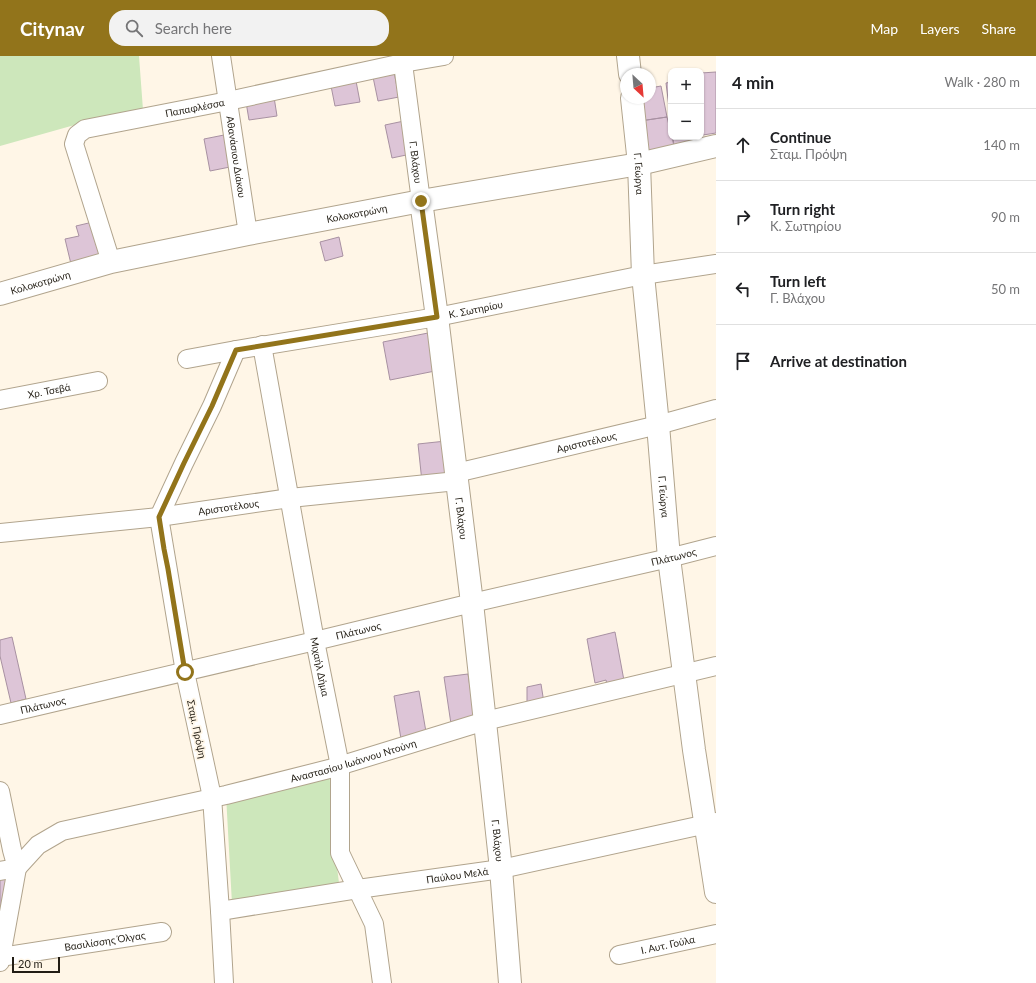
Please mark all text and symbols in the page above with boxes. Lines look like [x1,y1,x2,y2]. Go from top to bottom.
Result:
search box [109,10,389,46]
text: Citynav [20,17,85,40]
icon: search [123,17,145,39]
text: Search here [155,19,232,37]
text: Map [870,20,898,37]
text: Layers [920,20,960,37]
text: Share [982,20,1016,37]
north arrow [620,68,656,104]
map controls [668,68,704,140]
button: + [668,68,704,104]
text: 4 min [732,72,774,93]
text: Walk · 280 m [944,74,1020,90]
street label: Παπαφλέσσα [164,96,226,119]
button: − [668,104,704,140]
street label: Αθανάσιου Διάκου [224,115,248,199]
text: Continue [770,128,831,146]
icon: ahead [732,134,754,156]
text: 140 m [983,137,1020,153]
street label: Γ. Βλάχου [407,140,425,184]
text: Σταμ. Πρόψη [770,146,847,162]
street label: Γ. Γεώργα [632,152,646,195]
route end [412,192,430,210]
text: Turn right [770,200,835,218]
street label: Κολοκοτρώνη [325,202,388,225]
icon: right [732,206,754,228]
text: 90 m [991,209,1020,225]
text: Κ. Σωτηρίου [770,218,841,234]
street label: Κολοκοτρώνη [9,268,72,297]
text: Turn left [770,272,826,290]
icon: left [732,278,754,300]
text: 50 m [991,281,1020,297]
text: Γ. Βλάχου [770,290,825,306]
street label: Κ. Σωτηρίου [448,298,504,320]
icon: arrive [732,350,754,372]
text: Arrive at destination [770,352,907,370]
street label: Χρ. Τσεβά [27,380,72,401]
street label: Αριστοτέλους [555,429,618,455]
street label: Γ. Γεώργα [656,475,672,518]
street label: Αριστοτέλους [197,497,260,517]
street label: Γ. Βλάχου [453,497,470,540]
street label: Πλάτωνος [650,545,698,568]
street label: Πλάτωνος [334,619,382,642]
street label: Μιχαήλ Δήμα [308,636,332,698]
route start [176,663,194,681]
street label: Πλάτωνος [19,694,67,716]
street label: Σταμ. Πρόψη [185,699,209,759]
street label: Αναστασίου Ιωάννου Ντούνη [289,736,418,785]
street label: Γ. Βλάχου [490,819,506,862]
street label: Παύλου Μελά [425,865,489,885]
street label: Βασιλίσσης Όλγας [63,929,147,953]
street label: Ι. Αυτ. Γούλα [640,933,696,956]
scale bar [12,955,60,974]
text: 20 m [18,957,43,970]

